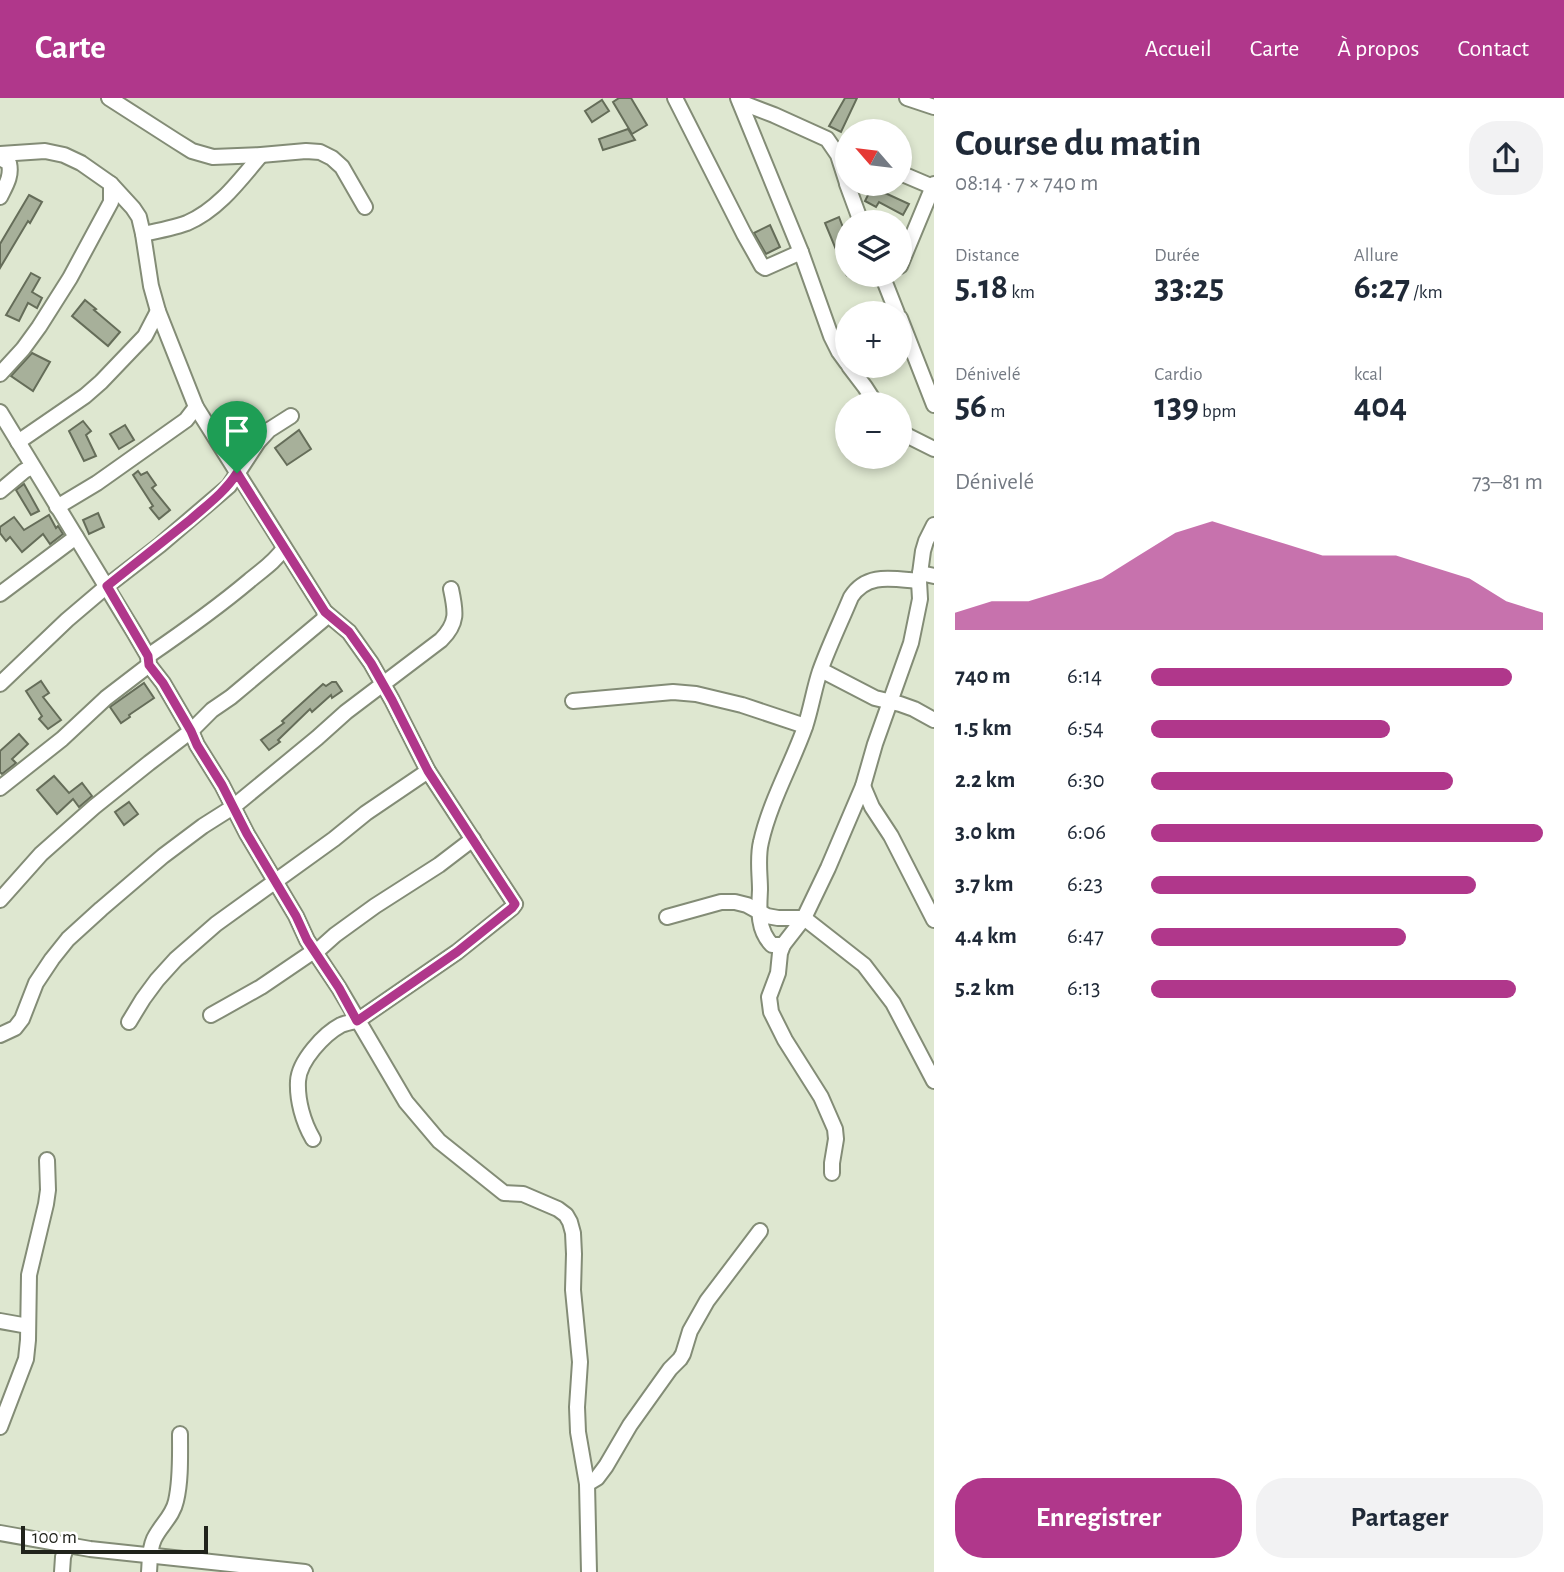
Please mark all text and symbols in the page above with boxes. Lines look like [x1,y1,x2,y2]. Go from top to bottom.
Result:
text: Carte [35,32,106,65]
text: Accueil [1145,37,1212,61]
text: Carte [1250,37,1299,61]
text: À propos [1337,37,1419,61]
text: Contact [1457,37,1529,61]
north arrow [835,119,912,196]
map controls [835,119,912,469]
button: share [1469,121,1543,195]
text: Course du matin [955,125,1201,163]
text: 08:14 · 7 × 740 m [955,172,1098,195]
button: layers [835,210,912,287]
text: Distance [955,246,1019,265]
text: Durée [1154,246,1200,265]
text: Allure [1354,246,1398,265]
text: 5.18 [955,270,1008,305]
text: 33:25 [1154,270,1224,305]
text: 6:27 [1354,270,1410,305]
text: km [1008,283,1035,302]
text: /km [1410,283,1443,302]
button: + [835,301,912,378]
text: Dénivelé [955,365,1020,384]
text: Cardio [1154,365,1203,384]
text: kcal [1354,365,1383,384]
text: 56 [955,389,987,424]
text: 139 [1154,389,1199,424]
text: 404 [1354,389,1407,424]
button: − [835,392,912,469]
pin [207,401,267,473]
text: m [987,402,1005,421]
text: bpm [1199,402,1237,421]
icon: arrive [218,412,256,450]
text: Dénivelé [955,471,1034,494]
text: 73–81 m [1472,471,1543,494]
text: 740 m [955,665,1011,688]
text: 6:14 [1067,665,1102,688]
text: 1.5 km [955,717,1012,740]
text: 6:54 [1067,717,1104,740]
text: 2.2 km [955,769,1015,792]
text: 6:30 [1067,769,1105,792]
text: 3.0 km [955,821,1016,844]
text: 6:06 [1067,821,1106,844]
text: 3.7 km [955,873,1014,896]
text: 6:23 [1067,873,1103,896]
text: 4.4 km [955,925,1017,948]
text: 6:47 [1067,925,1104,948]
text: 5.2 km [955,977,1014,1000]
text: 6:13 [1067,977,1100,1000]
button: Enregistrer [955,1478,1242,1558]
button: Partager [1256,1478,1543,1558]
scale bar [21,1523,208,1555]
text: 100 m [32,1528,77,1547]

